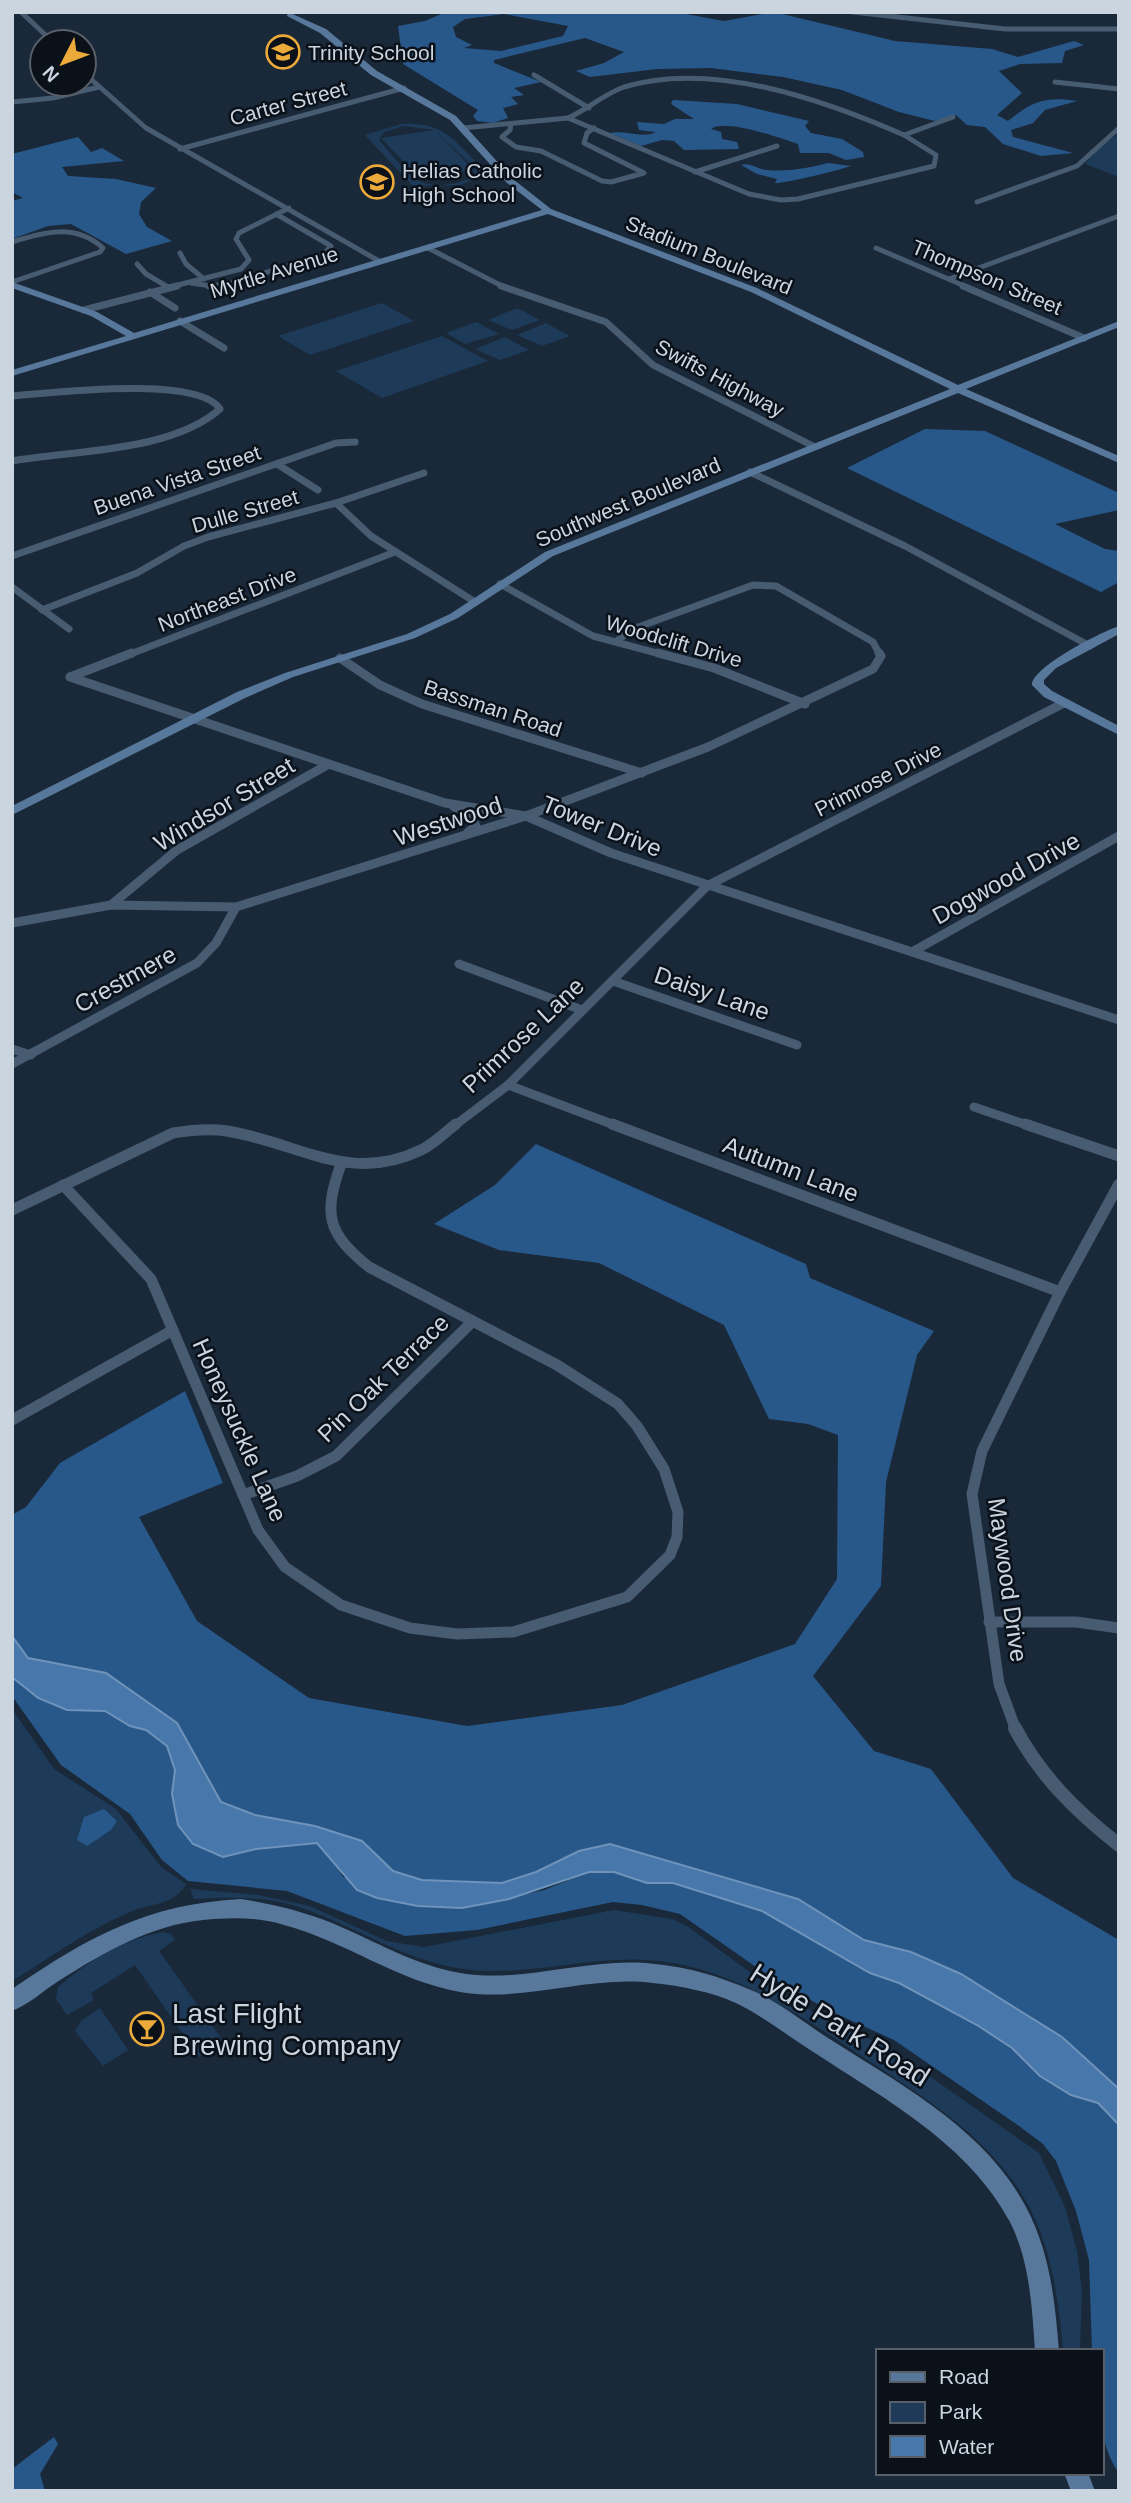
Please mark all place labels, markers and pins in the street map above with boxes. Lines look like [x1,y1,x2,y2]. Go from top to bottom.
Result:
school or university icon: Trinity School [264,33,302,71]
place label: Trinity School [308,41,434,64]
place label: Helias Catholic High School [402,159,542,206]
school or university icon: Helias Catholic High School [358,163,396,201]
place label: Last Flight Brewing Company [172,1998,401,2061]
bar icon: Last Flight Brewing Company [128,2010,166,2048]

